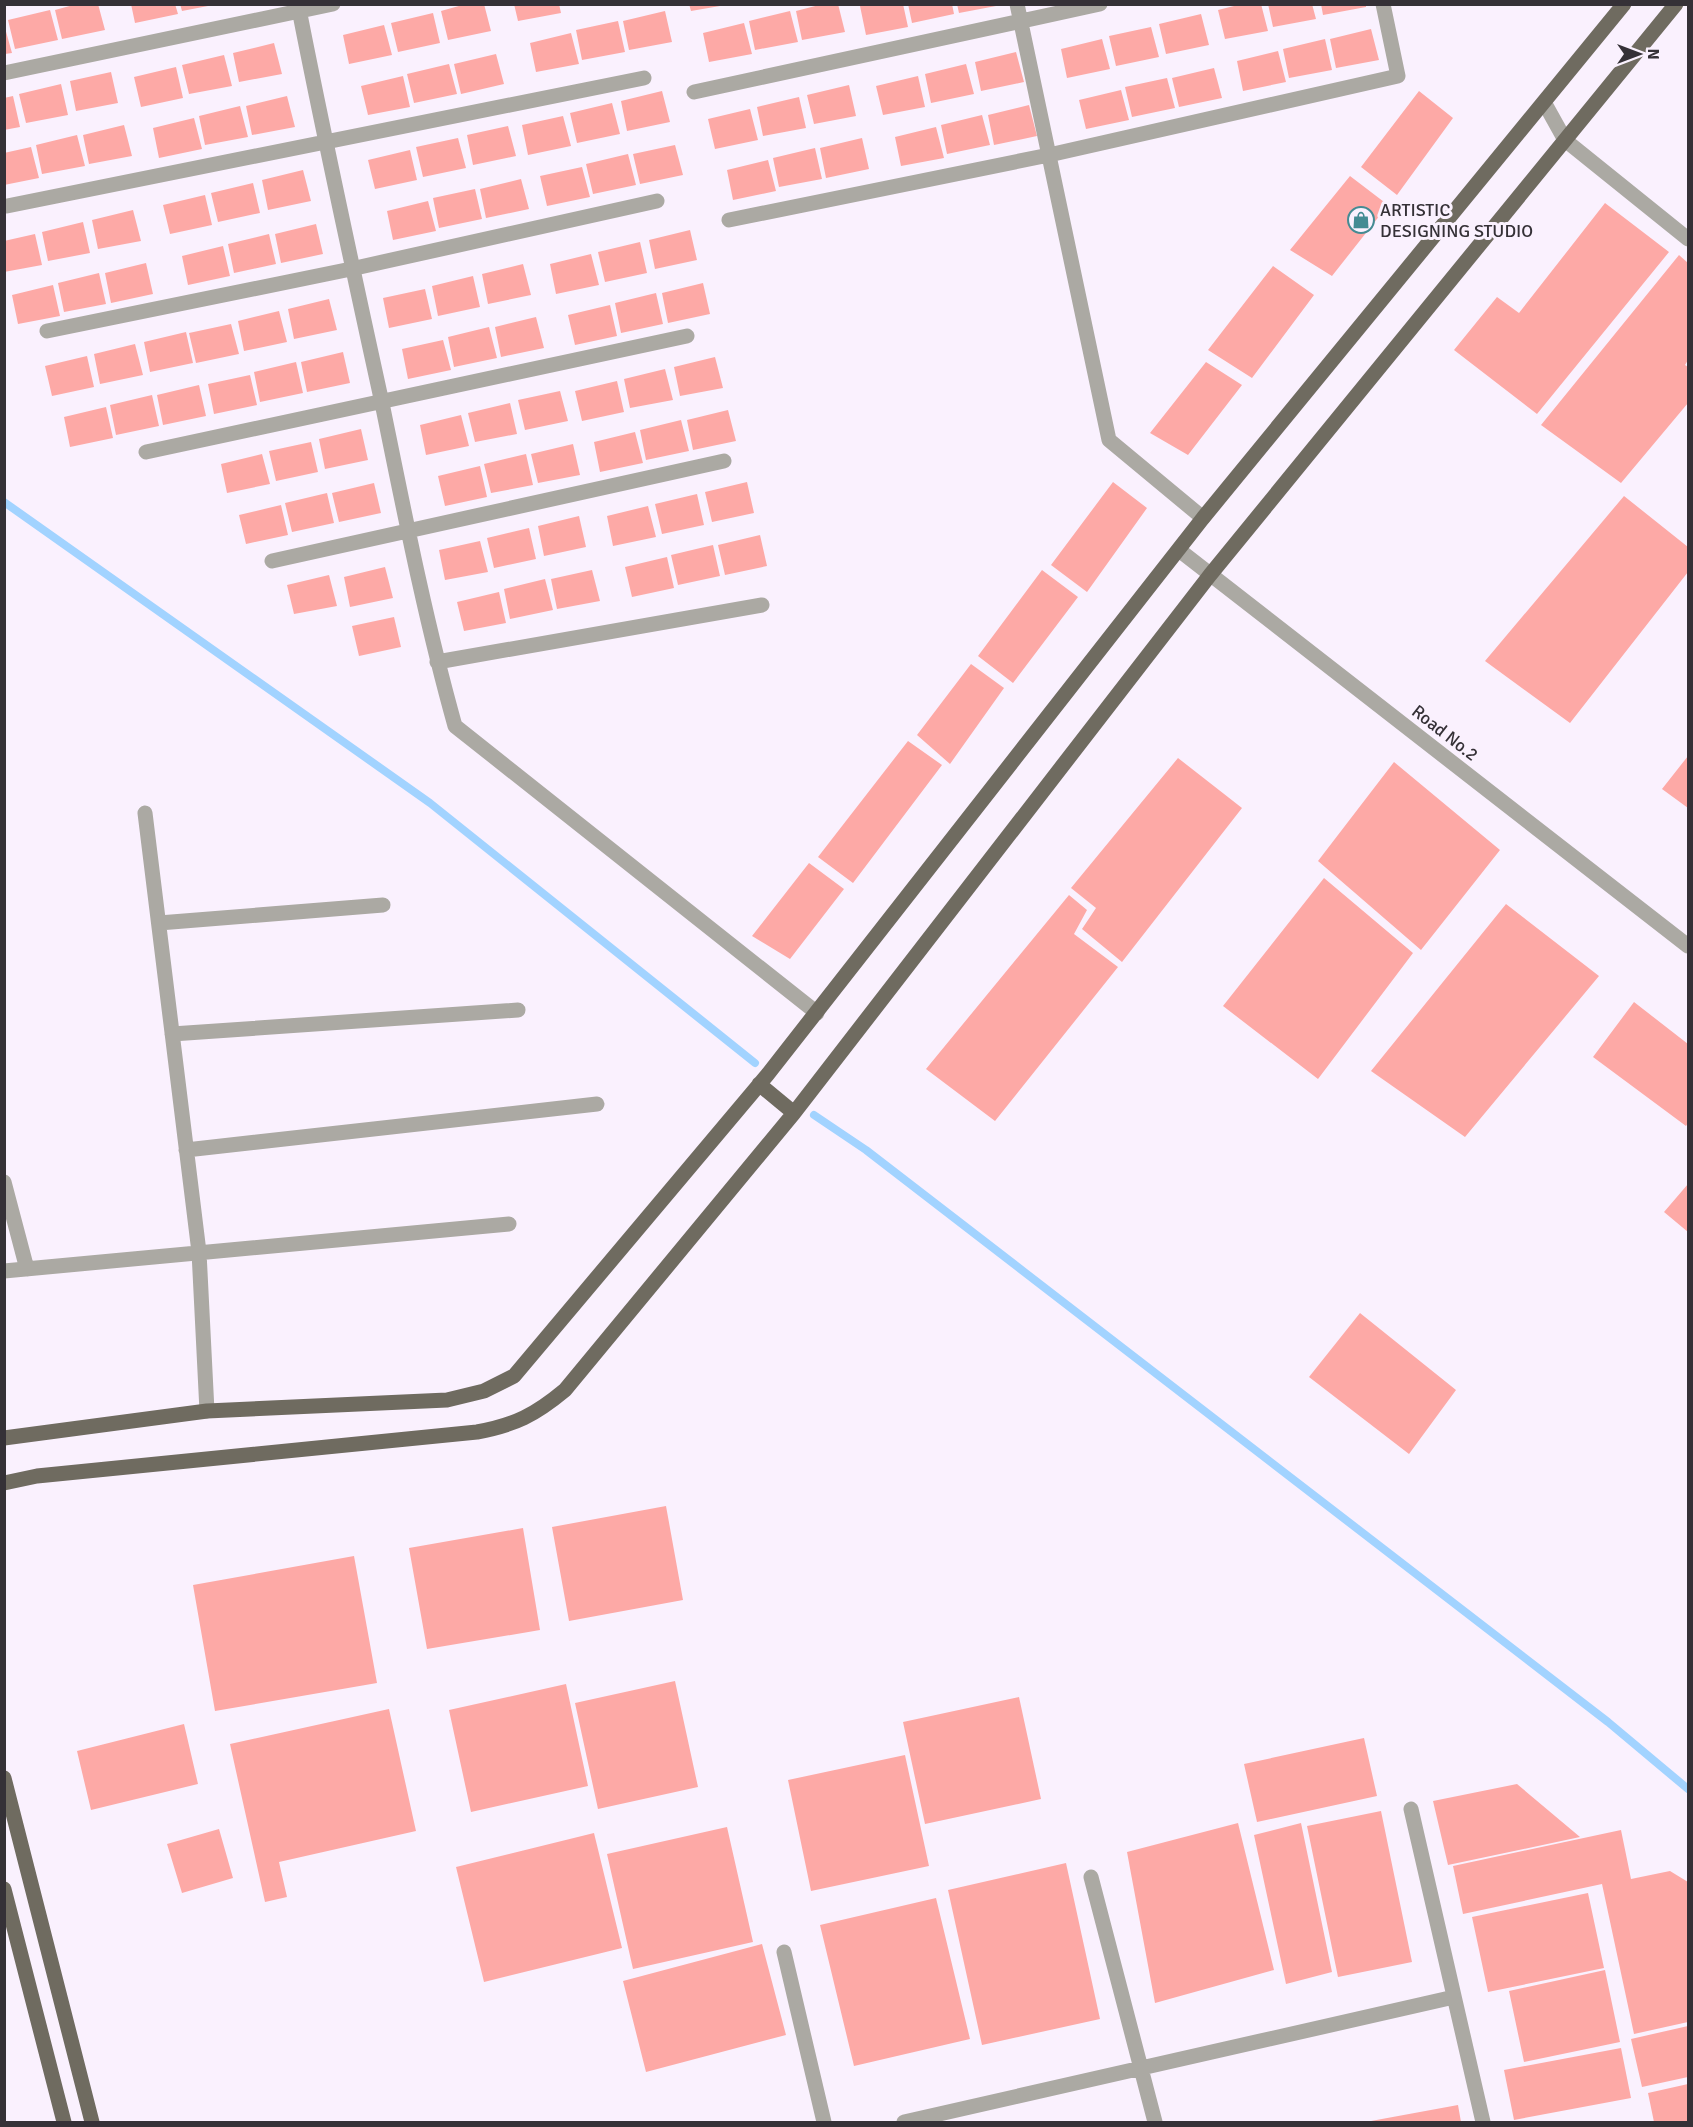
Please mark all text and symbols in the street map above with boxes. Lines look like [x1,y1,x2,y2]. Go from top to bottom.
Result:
north arrow [1609,24,1669,84]
text: N [1643,48,1663,60]
place label: ARTISTIC DESIGNING STUDIO [1380,199,1533,242]
shop icon: ARTISTIC DESIGNING STUDIO [1346,205,1376,235]
street label: Road No.2 [1407,700,1483,766]

